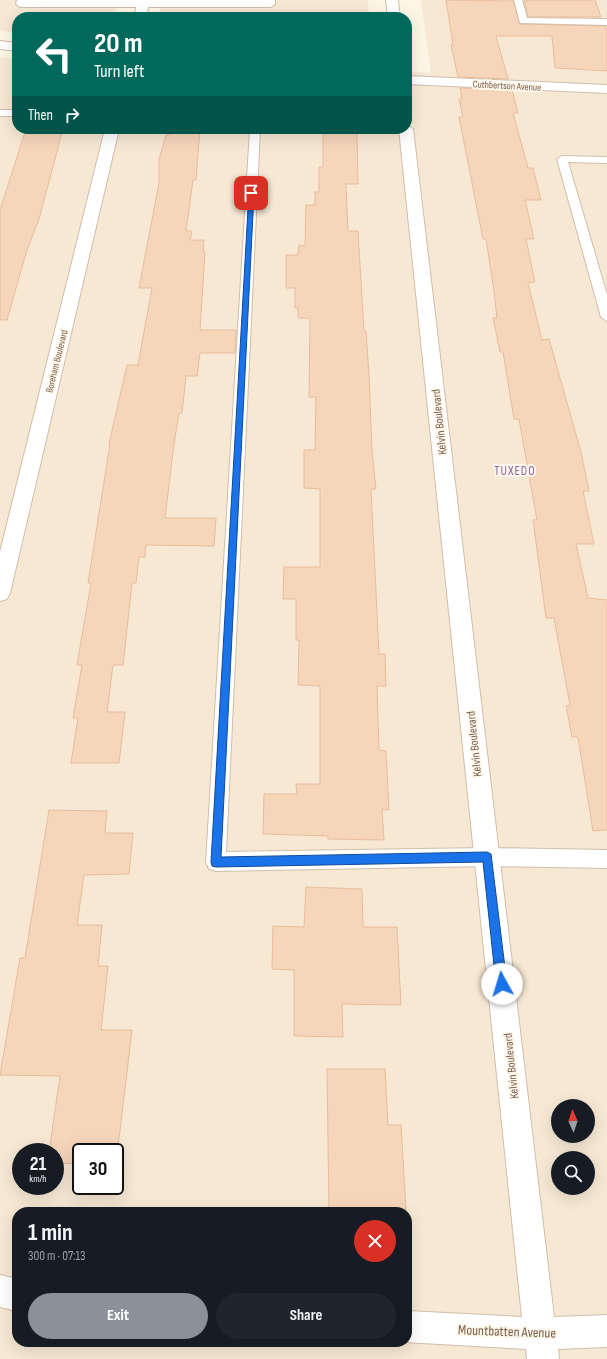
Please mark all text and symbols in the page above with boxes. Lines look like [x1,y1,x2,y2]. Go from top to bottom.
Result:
text: 20 m [94,27,143,60]
icon: left [28,28,80,80]
text: Turn left [94,61,145,82]
street label: Cuthbertson Avenue [472,78,541,94]
icon: right [61,104,83,126]
text: Then [28,106,53,125]
pin [234,176,268,210]
icon: arrive [240,182,262,204]
street label: Boreham Boulevard [43,328,71,394]
street label: Kelvin Boulevard [429,388,450,455]
district label: TUXEDO [494,463,536,479]
street label: Kelvin Boulevard [464,710,485,777]
position arrow [481,963,523,1005]
street label: Kelvin Boulevard [501,1032,522,1099]
north arrow [551,1099,595,1143]
map controls [551,1099,595,1195]
speed limit sign: 30 [72,1143,124,1195]
button: search [551,1151,595,1195]
text: 21 [30,1152,46,1176]
text: km/h [29,1173,47,1185]
text: 1 min [28,1218,73,1247]
button: close [354,1220,396,1262]
text: 300 m · 07:13 [28,1248,86,1264]
button: Exit [28,1293,208,1339]
button: Share [216,1293,396,1339]
street label: Mountbatten Avenue [458,1321,556,1342]

